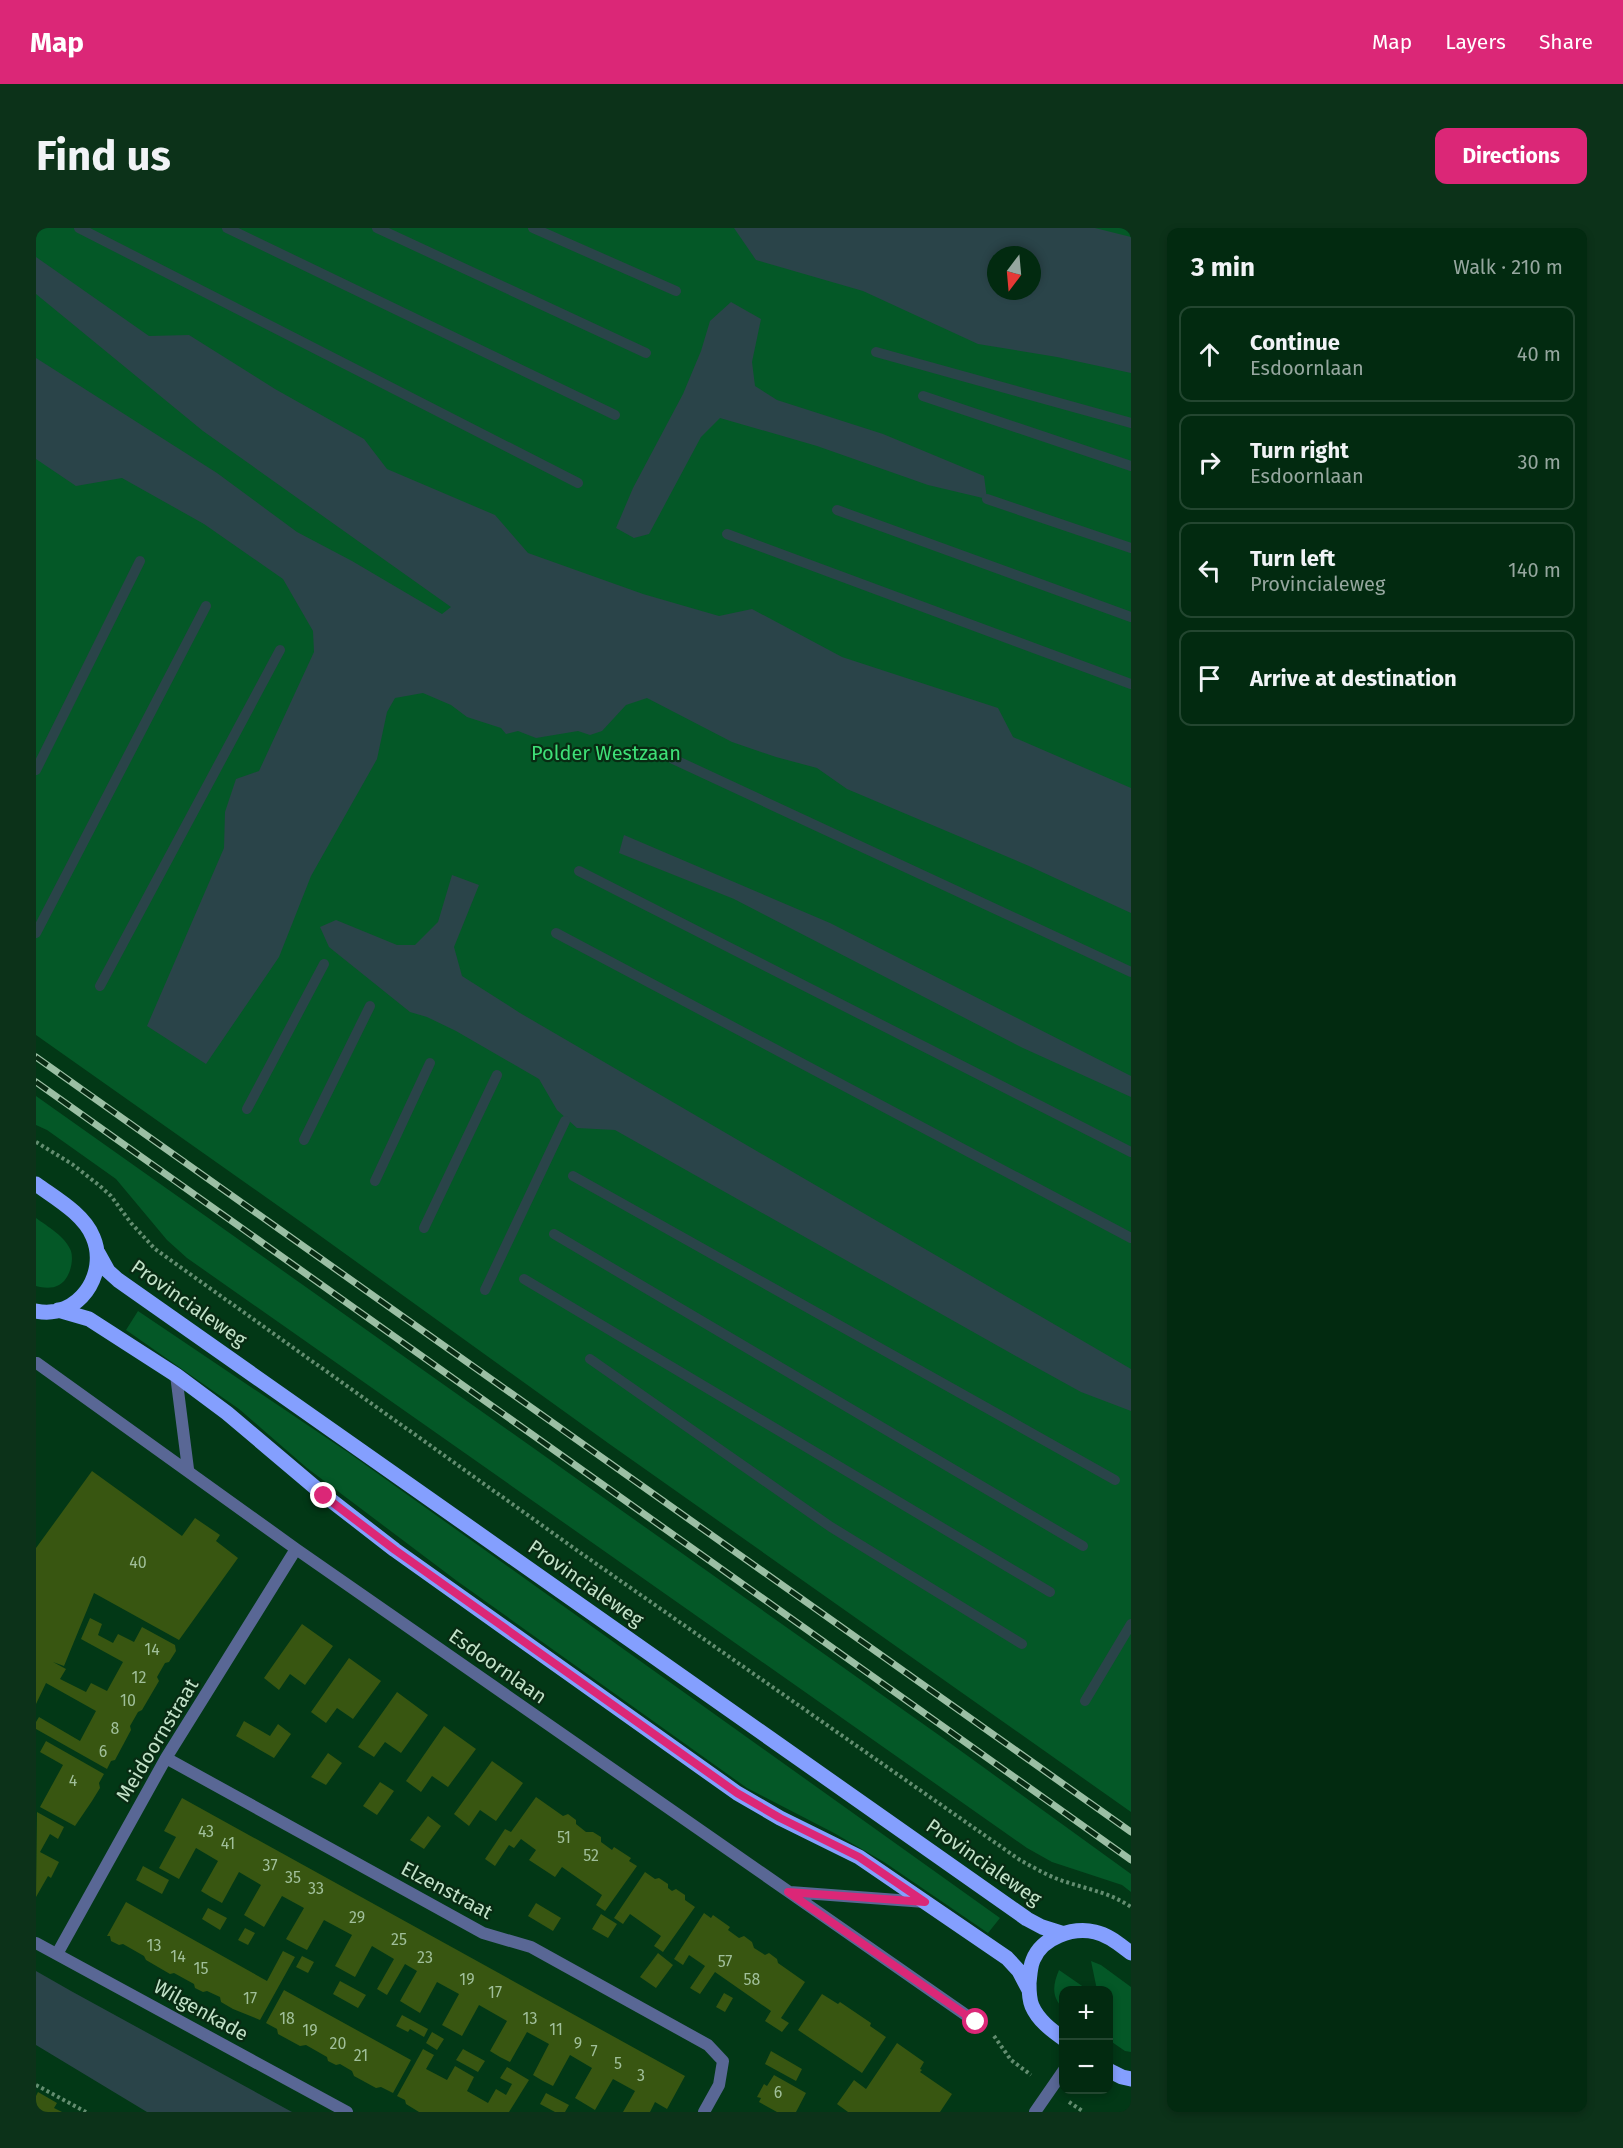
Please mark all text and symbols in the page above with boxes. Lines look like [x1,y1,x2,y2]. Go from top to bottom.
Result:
text: Map [30,26,84,59]
text: Map [1372,29,1412,55]
text: Layers [1445,29,1506,55]
text: Share [1539,29,1593,55]
button: Directions [1435,128,1587,184]
text: Find us [36,131,171,181]
north arrow [987,246,1041,300]
text: 3 min [1191,252,1255,283]
text: Walk · 210 m [1453,255,1563,279]
text: Continue [1250,329,1340,356]
icon: ahead [1193,338,1226,371]
text: 40 m [1517,342,1561,366]
text: Esdoornlaan [1250,356,1364,380]
text: Turn right [1250,437,1349,464]
icon: right [1193,446,1226,479]
text: 30 m [1517,450,1561,474]
text: Esdoornlaan [1250,464,1364,488]
text: Turn left [1250,545,1335,572]
icon: left [1193,554,1226,587]
text: 140 m [1508,558,1561,582]
text: Provincialeweg [1250,572,1385,596]
icon: arrive [1193,662,1226,695]
text: Arrive at destination [1250,665,1457,692]
park label: Polder Westzaan [531,741,681,765]
street label: Provincialeweg [127,1254,252,1352]
route end [310,1482,336,1508]
street label: Provincialeweg [524,1534,649,1632]
house number: 40 [129,1553,147,1572]
street label: Esdoornlaan [444,1624,552,1708]
house number: 14 [144,1640,160,1659]
house number: 12 [132,1668,146,1687]
street label: Meidoornstraat [111,1673,204,1806]
house number: 10 [120,1691,136,1710]
house number: 8 [111,1719,120,1738]
house number: 6 [99,1742,107,1761]
house number: 4 [69,1771,78,1790]
street label: Provincialeweg [922,1813,1047,1911]
house number: 43 [198,1822,214,1841]
house number: 51 [557,1828,571,1847]
house number: 41 [221,1834,235,1853]
house number: 52 [583,1846,599,1865]
house number: 37 [262,1856,278,1875]
street label: Elzenstraat [397,1856,498,1925]
house number: 35 [285,1868,301,1887]
house number: 33 [308,1879,324,1898]
house number: 29 [349,1908,365,1927]
house number: 25 [391,1930,407,1949]
house number: 13 [147,1936,161,1955]
house number: 14 [170,1947,186,1966]
house number: 23 [417,1948,433,1967]
house number: 57 [718,1952,732,1971]
house number: 15 [194,1959,208,1978]
house number: 19 [459,1970,475,1989]
house number: 58 [744,1970,761,1989]
street label: Wilgenkade [150,1974,252,2046]
house number: 17 [488,1983,502,2002]
map controls [1059,1986,1113,2094]
button: + [1059,1986,1113,2040]
house number: 17 [243,1989,257,2008]
route start [962,2008,988,2034]
house number: 18 [279,2009,295,2028]
house number: 13 [523,2009,537,2028]
house number: 11 [549,2020,563,2039]
house number: 19 [302,2021,318,2040]
house number: 20 [330,2034,346,2053]
house number: 9 [574,2034,582,2053]
button: − [1059,2040,1113,2094]
house number: 7 [590,2042,598,2061]
house number: 21 [354,2046,368,2065]
house number: 5 [614,2054,622,2073]
house number: 3 [637,2066,645,2085]
house number: 6 [774,2083,782,2102]

